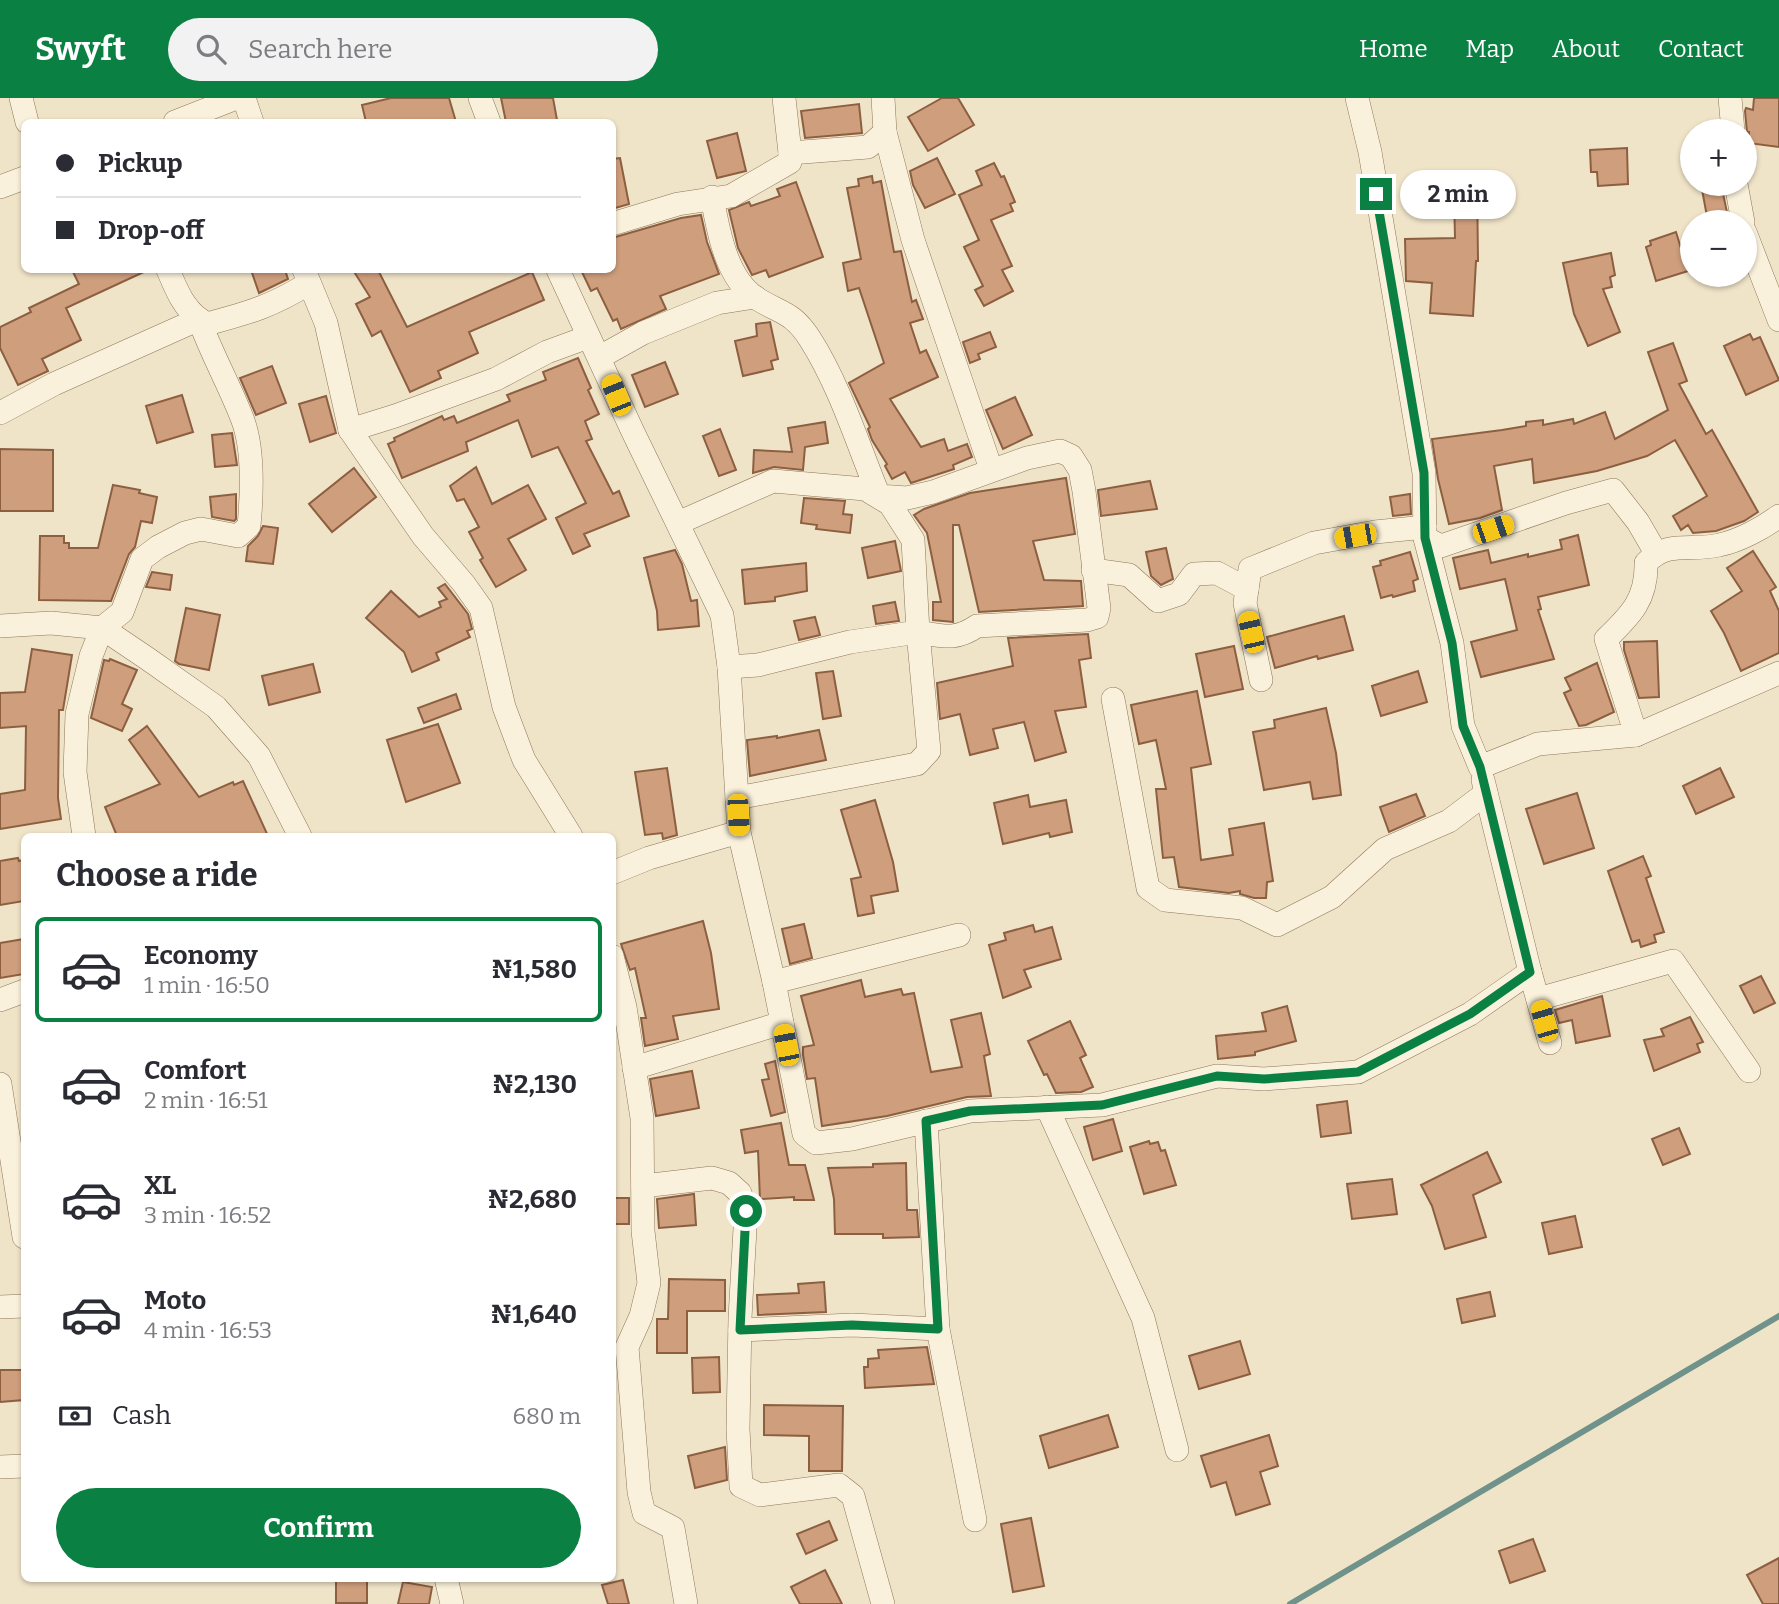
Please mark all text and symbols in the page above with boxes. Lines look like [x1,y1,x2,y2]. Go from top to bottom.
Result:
search box [168,18,658,81]
text: Swyft [35,29,126,69]
icon: search [192,30,230,68]
text: Search here [248,34,392,65]
text: Home [1359,35,1428,63]
text: Map [1466,35,1514,63]
text: About [1552,35,1620,63]
text: Contact [1658,35,1744,63]
map controls [1680,119,1757,287]
button: + [1680,119,1757,196]
text: Pickup [98,148,183,179]
callout: 2 min [1400,170,1516,218]
route end [1360,178,1392,210]
text: 2 min [1427,180,1489,208]
button: − [1680,210,1757,287]
text: Drop-off [98,215,204,246]
car [599,372,634,418]
car [1470,512,1517,546]
car [1333,522,1378,550]
car [1237,609,1266,655]
car [727,793,750,837]
text: Choose a ride [56,856,257,894]
icon: car [60,938,123,1001]
text: Economy [144,940,258,971]
text: ₦1,580 [491,954,577,985]
text: 1 min · 16:50 [144,971,270,999]
car [1529,998,1560,1044]
car [772,1022,801,1068]
icon: car [60,1053,123,1116]
text: Comfort [144,1055,247,1086]
text: ₦2,130 [492,1069,577,1100]
text: 2 min · 16:51 [144,1086,268,1114]
icon: car [60,1168,123,1231]
text: XL [144,1170,176,1201]
text: ₦2,680 [487,1184,577,1215]
route start [730,1195,762,1227]
text: 3 min · 16:52 [144,1201,271,1229]
icon: car [60,1283,123,1346]
text: Moto [144,1285,206,1316]
text: ₦1,640 [490,1299,577,1330]
text: 4 min · 16:53 [144,1316,272,1344]
icon: cash [56,1397,94,1435]
text: Cash [112,1400,171,1431]
text: 680 m [512,1402,581,1430]
button: Confirm [56,1488,581,1568]

